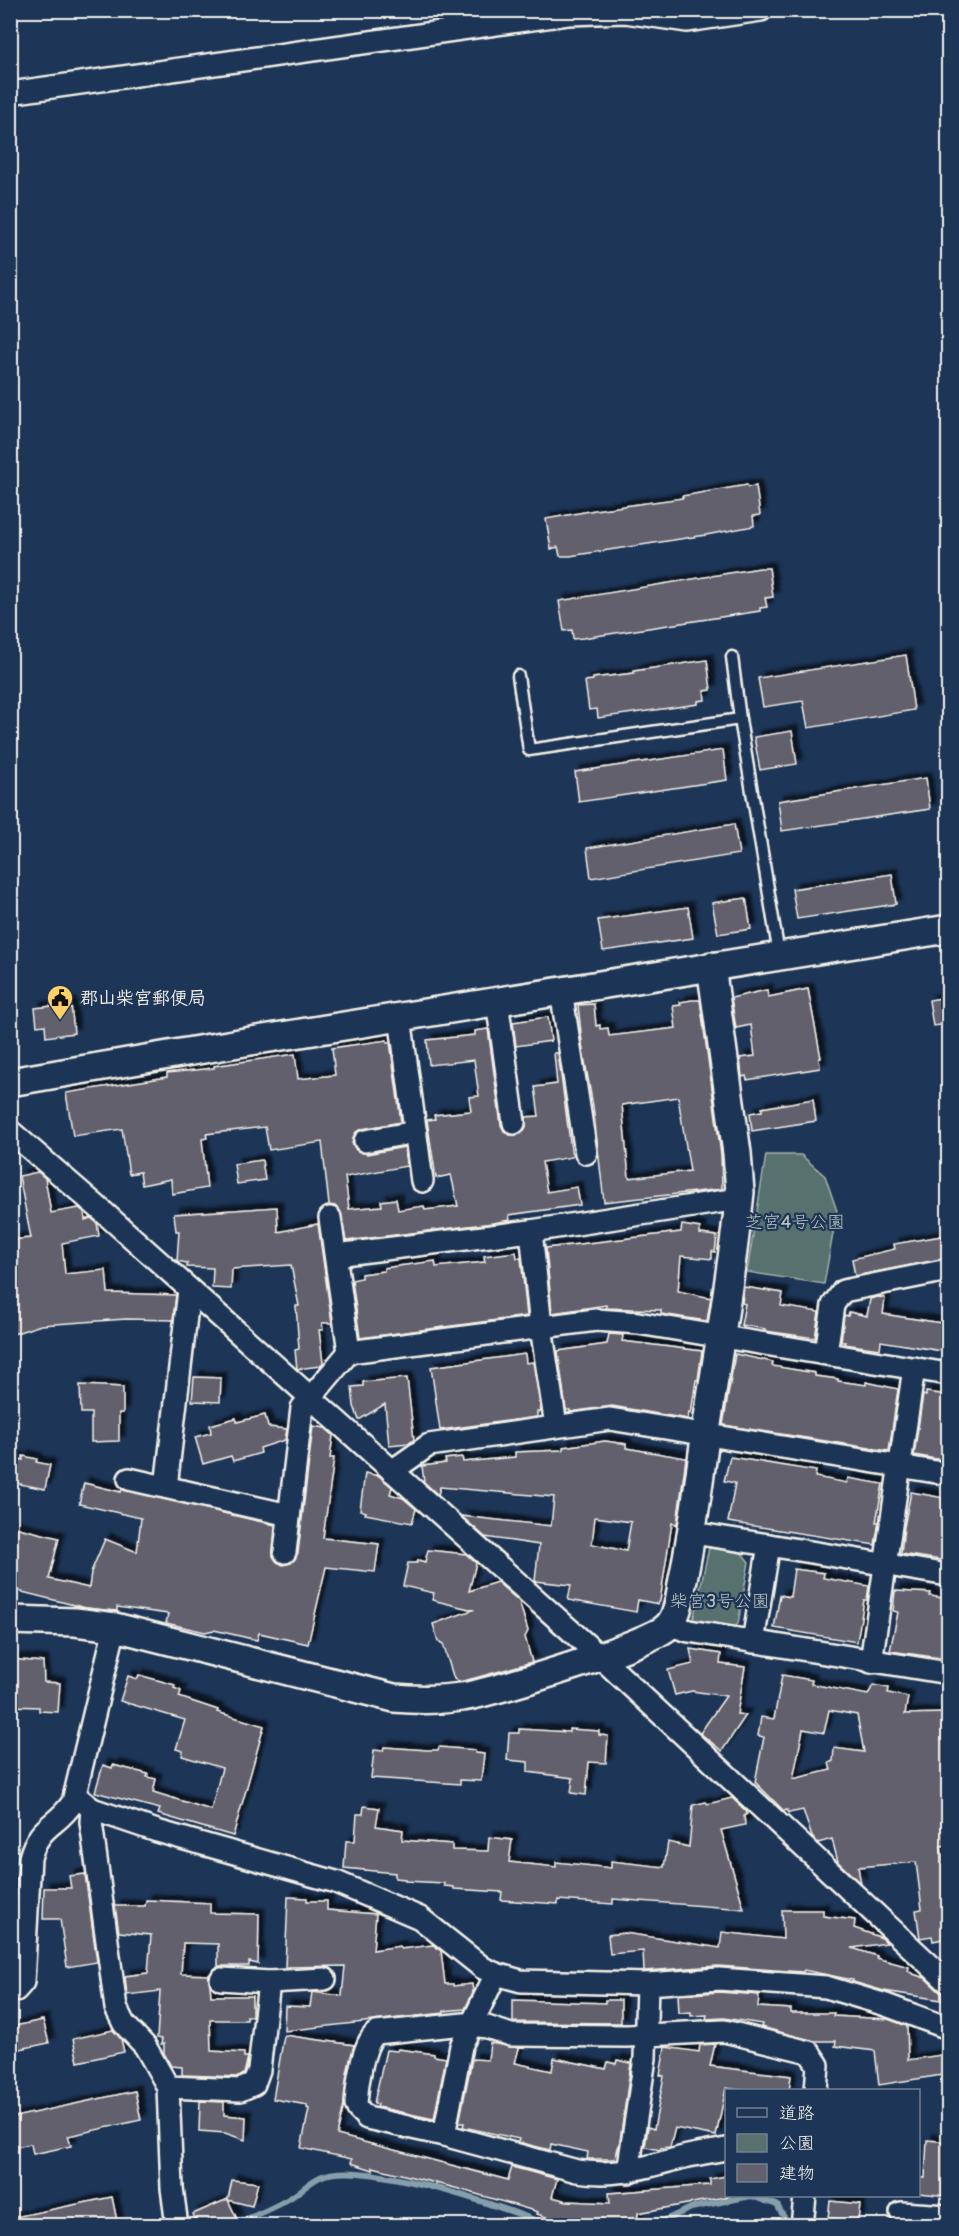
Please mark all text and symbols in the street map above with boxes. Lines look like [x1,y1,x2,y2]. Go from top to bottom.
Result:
public building icon: 郡山柴宮郵便局 [45,983,75,1021]
place label: 郡山柴宮郵便局 [80,987,206,1010]
park label: 芝宮4号公園 [745,1211,845,1234]
park label: 柴宮3号公園 [670,1590,770,1613]
legend [725,2089,920,2197]
text: 道路 [779,2102,815,2125]
text: 公園 [779,2132,815,2155]
text: 建物 [779,2162,815,2185]

